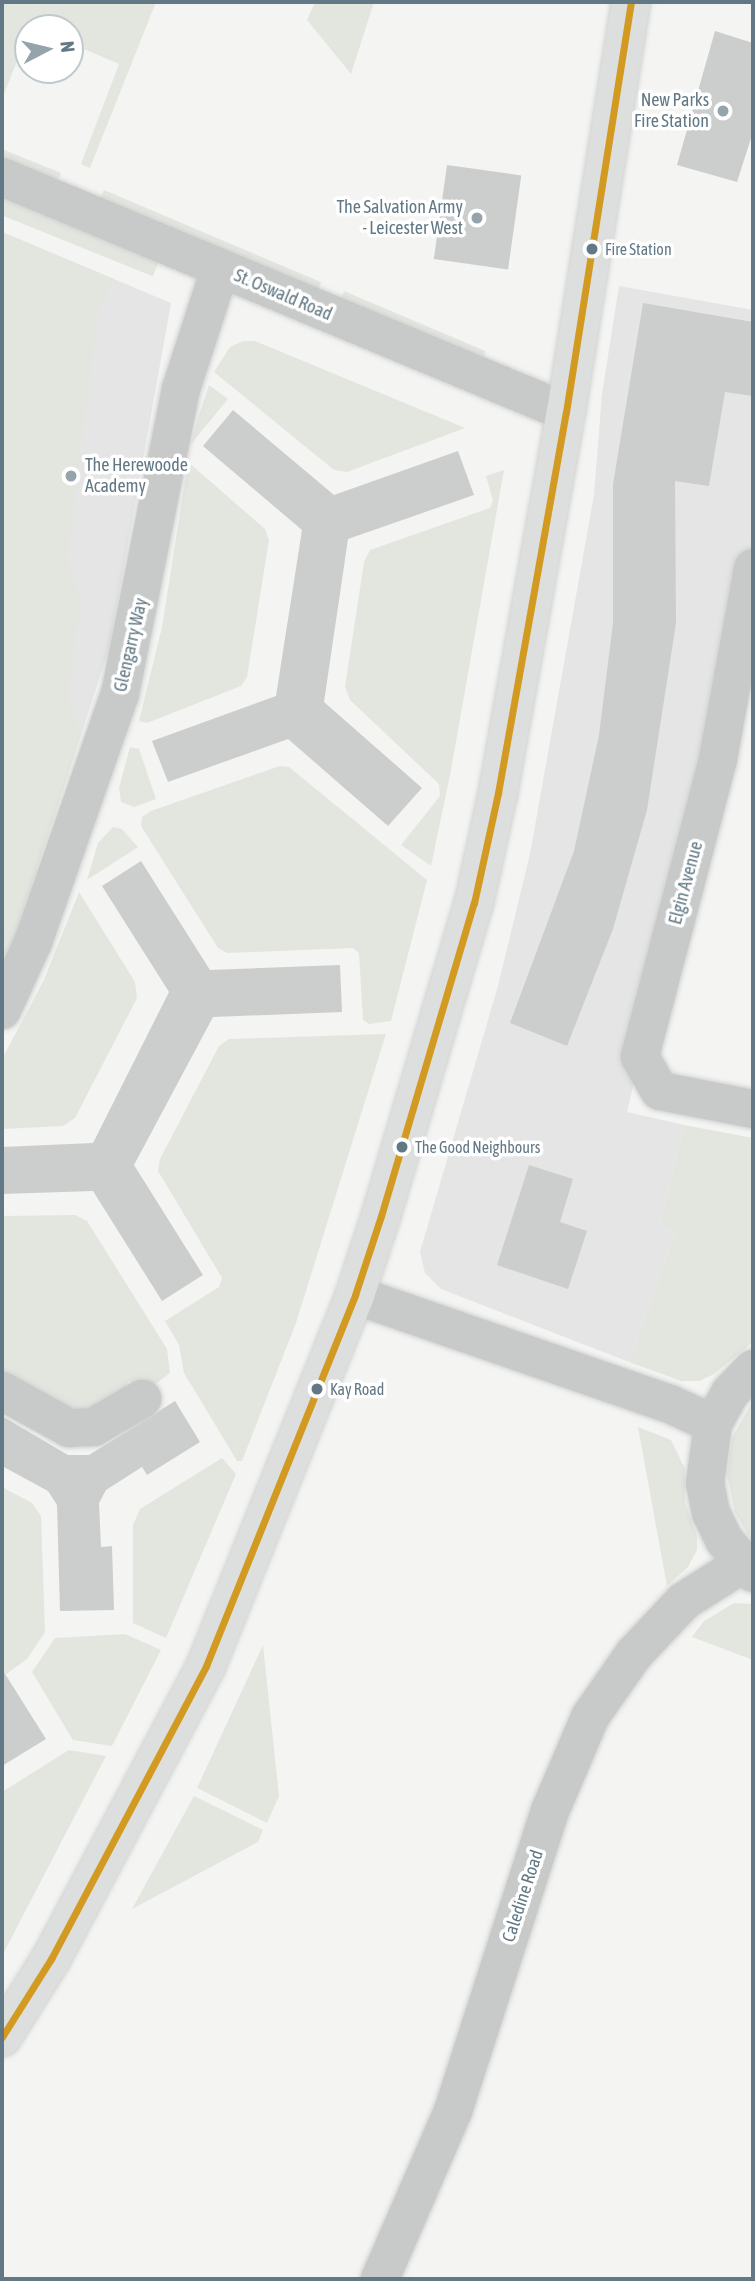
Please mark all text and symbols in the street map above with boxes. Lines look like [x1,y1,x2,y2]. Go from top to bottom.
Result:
north arrow [14,14,84,84]
text: N [56,40,79,54]
place label: New Parks Fire Station [634,90,709,132]
marker: New Parks Fire Station [715,103,731,119]
place label: The Salvation Army - Leicester West [336,197,463,240]
marker: The Salvation Army - Leicester West [469,210,485,226]
place label: Fire Station [605,239,672,259]
marker: Fire Station [585,242,599,256]
street label: St. Oswald Road [231,265,335,325]
place label: The Herewoode Academy [85,455,188,498]
marker: The Herewoode Academy [63,468,79,484]
street label: Glengarry Way [110,596,152,694]
street label: Elgin Avenue [665,839,707,927]
place label: The Good Neighbours [415,1137,540,1157]
marker: The Good Neighbours [395,1140,409,1154]
place label: Kay Road [330,1379,384,1399]
marker: Kay Road [310,1382,324,1396]
street label: Caledine Road [498,1847,548,1945]

